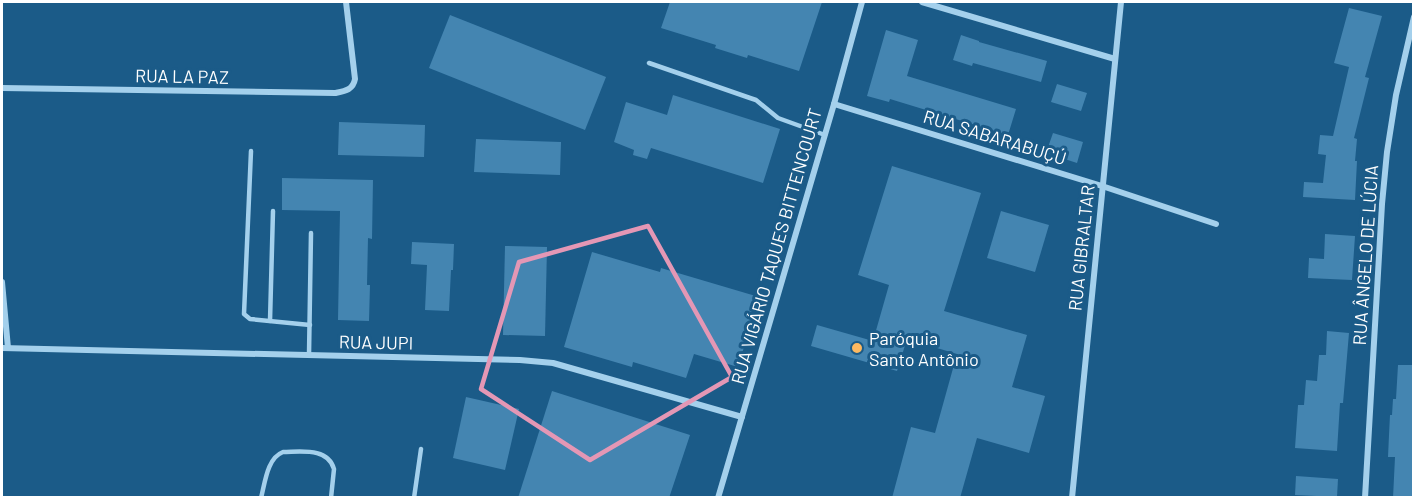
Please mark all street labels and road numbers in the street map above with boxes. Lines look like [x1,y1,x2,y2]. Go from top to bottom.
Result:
street label: RUA LA PAZ [135,64,229,88]
street label: RUA VIGÁRIO TAQUES BITTENCOURT [726,105,826,387]
street label: RUA SABARABUÇÚ [921,105,1069,169]
street label: RUA ÂNGELO DE LÚCIA [1348,164,1382,346]
street label: RUA GIBRALTAR [1063,184,1099,312]
street label: RUA JUPI [339,330,413,354]

